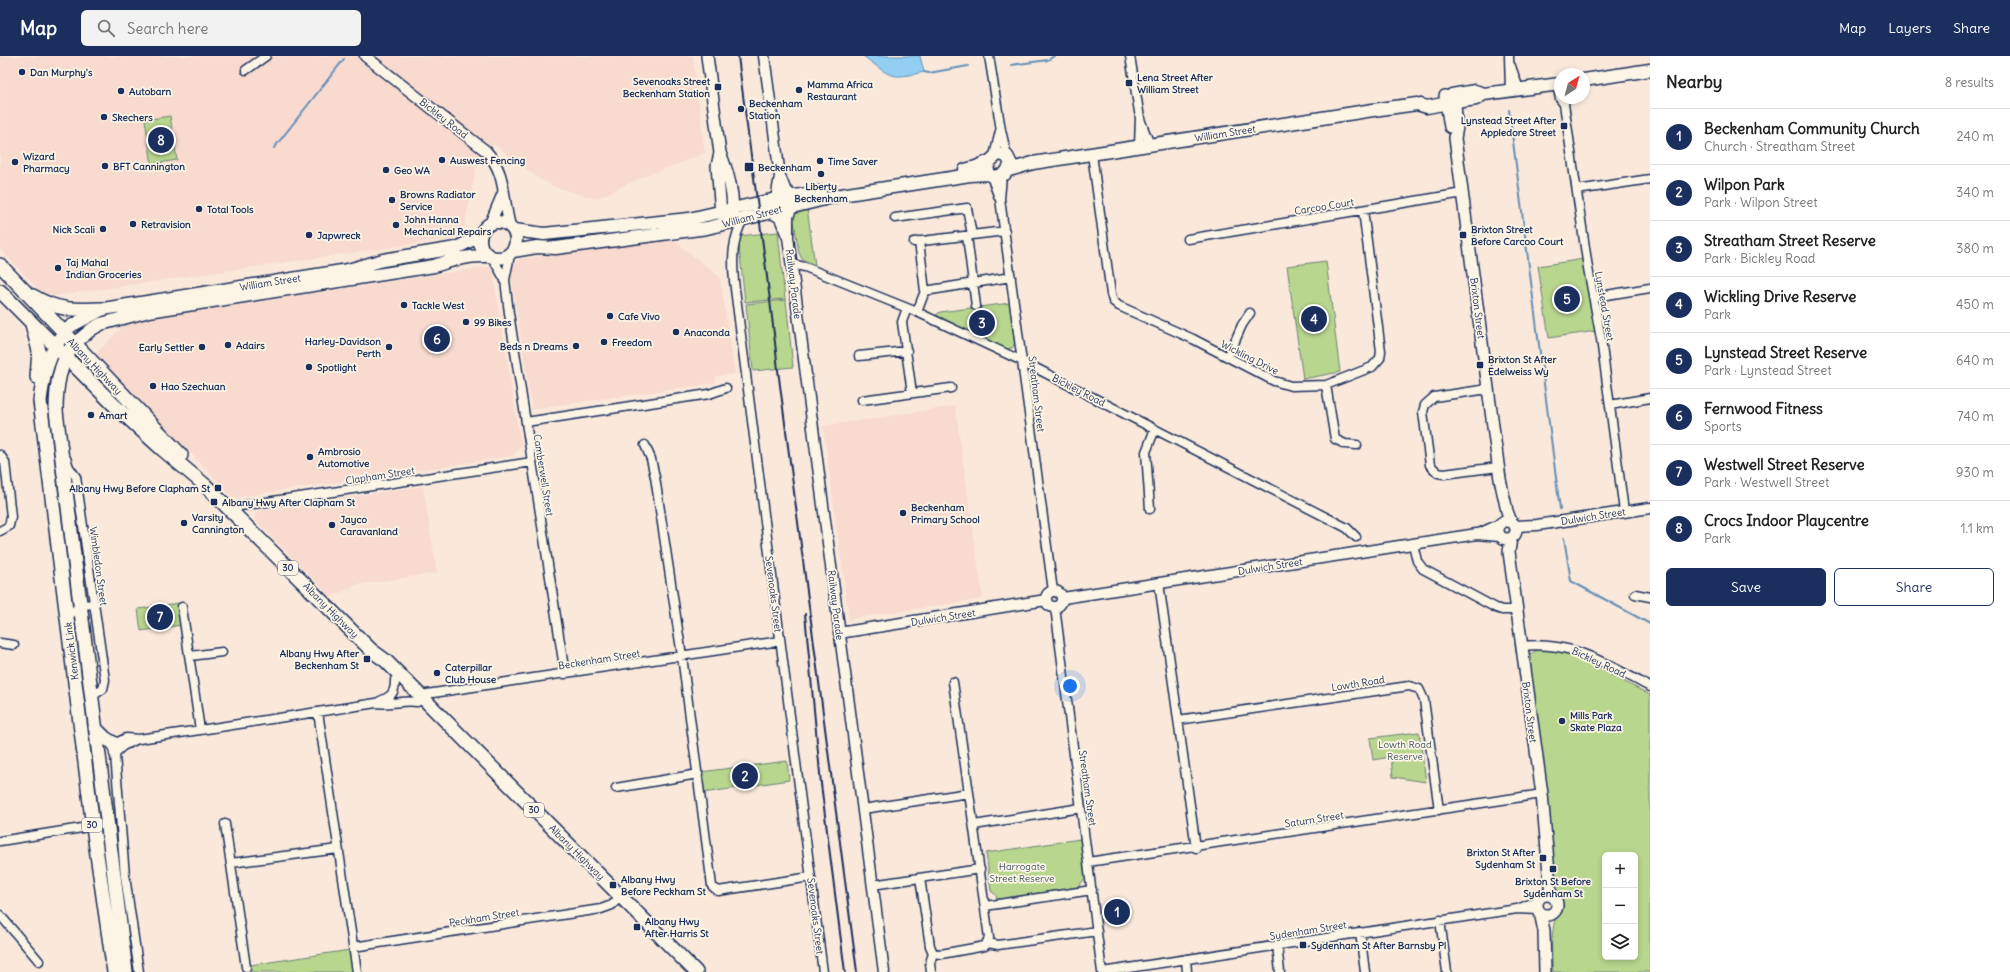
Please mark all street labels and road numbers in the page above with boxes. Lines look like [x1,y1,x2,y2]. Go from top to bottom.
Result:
street label: Bickley Road [417,95,471,141]
street label: William Street [1194,122,1257,145]
street label: Carcoo Court [1293,195,1355,218]
street label: William Street [721,202,784,231]
street label: Railway Parade [783,248,804,320]
street label: Lynstead Street [1592,270,1617,343]
street label: William Street [239,271,302,294]
street label: Brixton Street [1467,277,1488,340]
street label: Albany Highway [64,335,125,397]
street label: Wickling Drive [1219,337,1281,378]
street label: Streatham Street [1025,355,1048,433]
street label: Bickley Road [1050,371,1108,409]
street label: Camberwell Street [531,433,556,518]
street label: Clapham Street [345,464,416,487]
street label: Dulwich Street [1560,505,1627,528]
street label: Wimbledon Street [87,526,111,607]
street label: Sevenoaks Street [762,555,785,634]
street label: Dulwich Street [1237,555,1304,578]
road number: 30 [278,561,298,575]
street label: Railway Parade [825,569,846,641]
street label: Albany Highway [300,580,361,641]
street label: Dulwich Street [910,606,977,629]
street label: Kenwick Link [61,621,81,681]
street label: Bickley Road [1570,644,1628,681]
street label: Beckenham Street [557,647,641,672]
street label: Lowth Road [1331,673,1386,694]
street label: Brixton Street [1519,681,1540,744]
street label: Streatham Street [1076,749,1099,827]
road number: 30 [524,803,544,817]
street label: Saturn Street [1284,808,1345,831]
road number: 30 [82,818,102,832]
street label: Albany Highway [546,822,607,883]
street label: Sevenoaks Street [804,877,827,956]
street label: Peckham Street [448,905,521,929]
street label: Sydenham Street [1269,918,1348,943]

